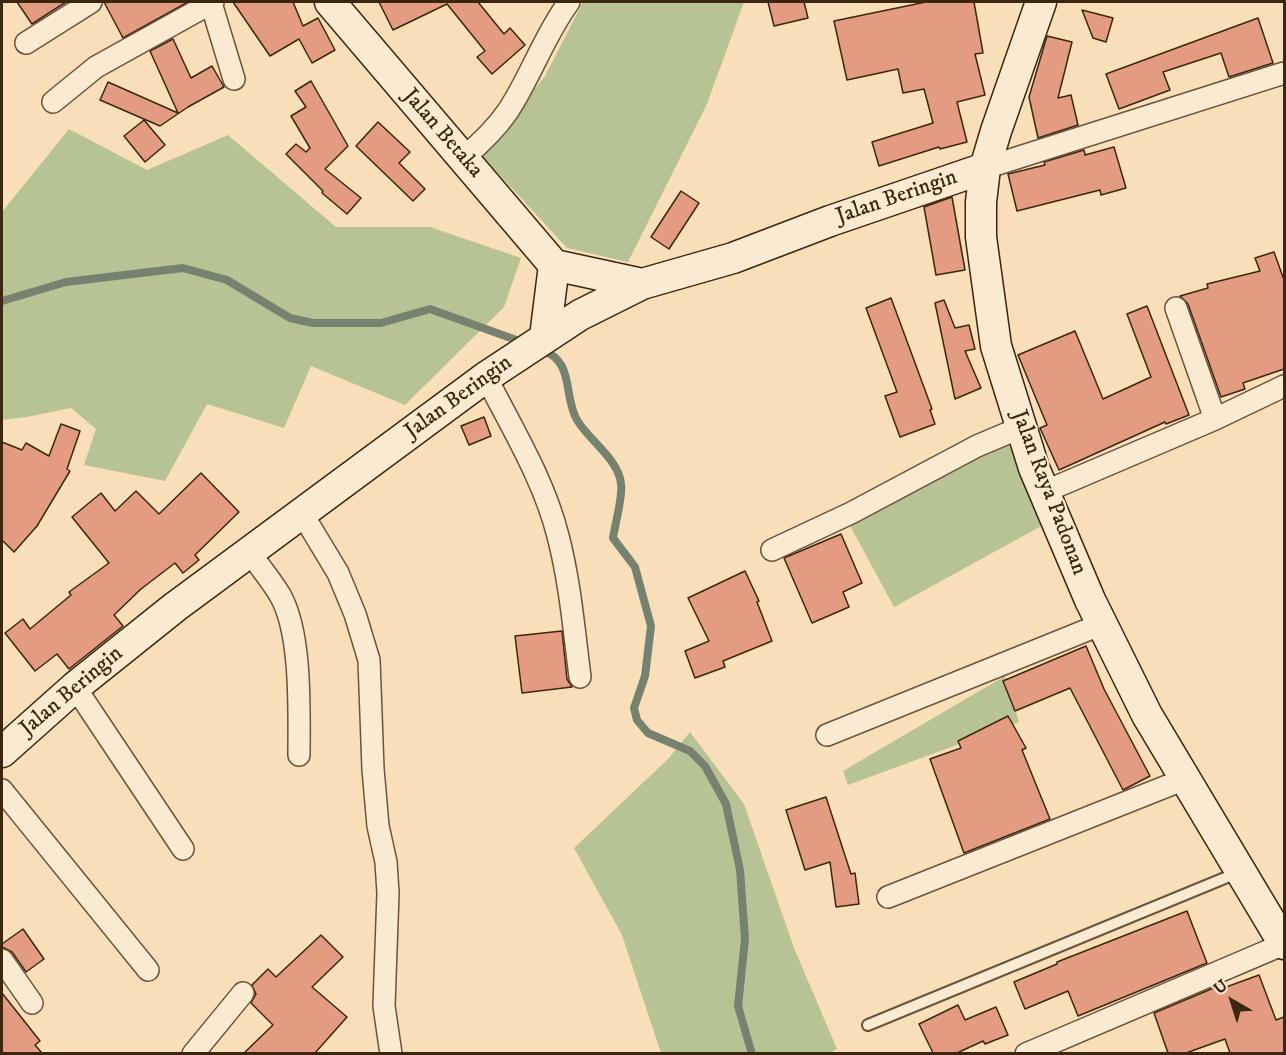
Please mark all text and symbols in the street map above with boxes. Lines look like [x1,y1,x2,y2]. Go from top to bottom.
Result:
street label: Jalan Betaka [396,84,488,184]
street label: Jalan Beringin [833,165,961,231]
street label: Jalan Beringin [400,350,518,446]
street label: Jalan Raya Padonan [1004,407,1092,579]
street label: Jalan Beringin [15,641,129,743]
north arrow [1202,971,1262,1031]
text: U [1210,975,1232,999]

